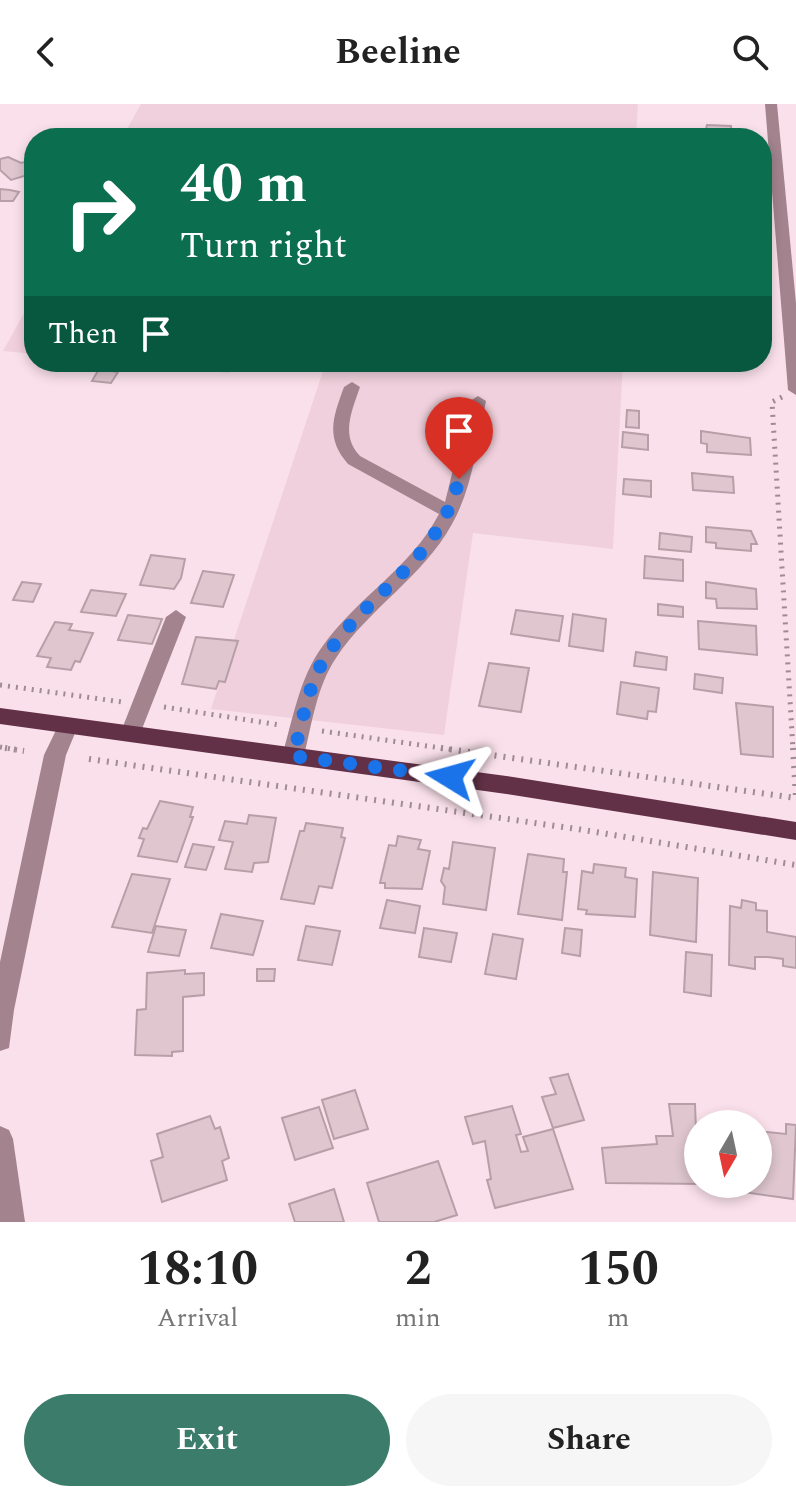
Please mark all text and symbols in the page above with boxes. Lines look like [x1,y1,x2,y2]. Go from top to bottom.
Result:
text: Beeline [335,25,461,80]
icon: back [24,30,68,74]
icon: search [728,30,772,74]
text: 40 m [180,142,307,227]
icon: right [48,160,152,264]
text: Turn right [180,219,347,274]
text: Then [48,311,118,357]
icon: arrive [134,312,178,356]
pin [425,397,493,479]
icon: arrive [437,409,481,453]
position arrow [408,735,492,819]
north arrow [684,1110,772,1198]
map controls [684,1110,772,1198]
text: 18:10 [137,1233,258,1306]
text: 2 [404,1233,431,1306]
text: 150 [578,1233,659,1306]
text: Arrival [157,1298,238,1338]
text: min [395,1298,441,1338]
text: m [607,1298,629,1338]
button: Exit [24,1394,390,1486]
button: Share [406,1394,772,1486]

